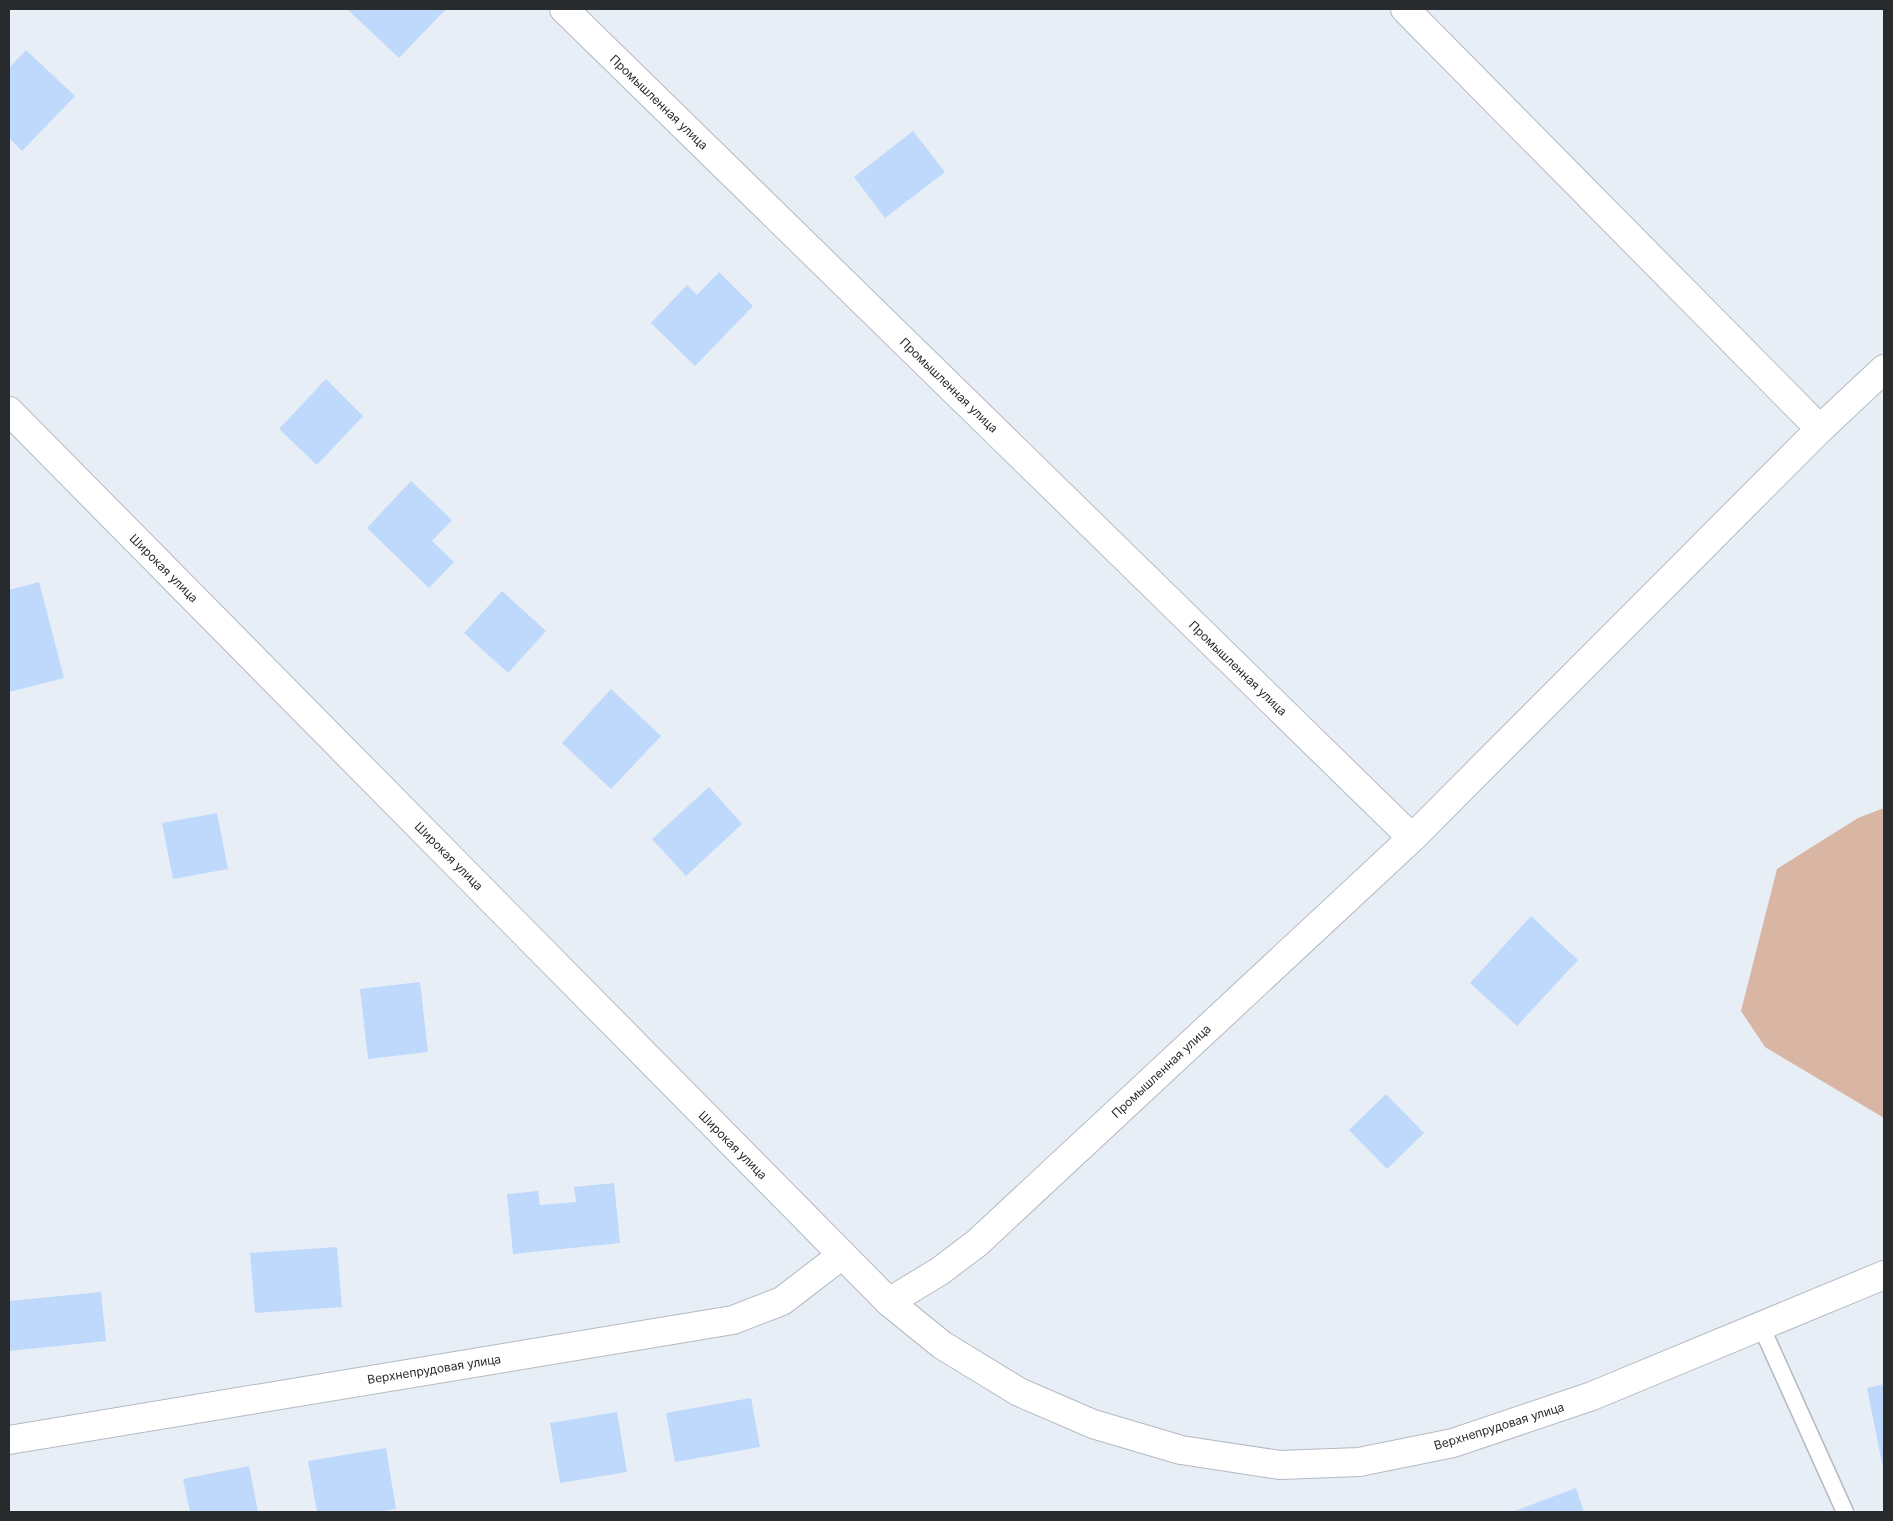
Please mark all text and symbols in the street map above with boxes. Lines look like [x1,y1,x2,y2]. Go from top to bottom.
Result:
street label: Промышленная улица [607,51,711,153]
street label: Промышленная улица [897,334,1001,436]
street label: Широкая улица [127,531,201,605]
street label: Промышленная улица [1186,617,1290,719]
street label: Широкая улица [412,819,486,893]
street label: Промышленная улица [1108,1021,1214,1121]
street label: Широкая улица [696,1108,770,1182]
street label: Верхнепрудовая улица [366,1351,502,1387]
street label: Верхнепрудовая улица [1432,1399,1566,1453]

